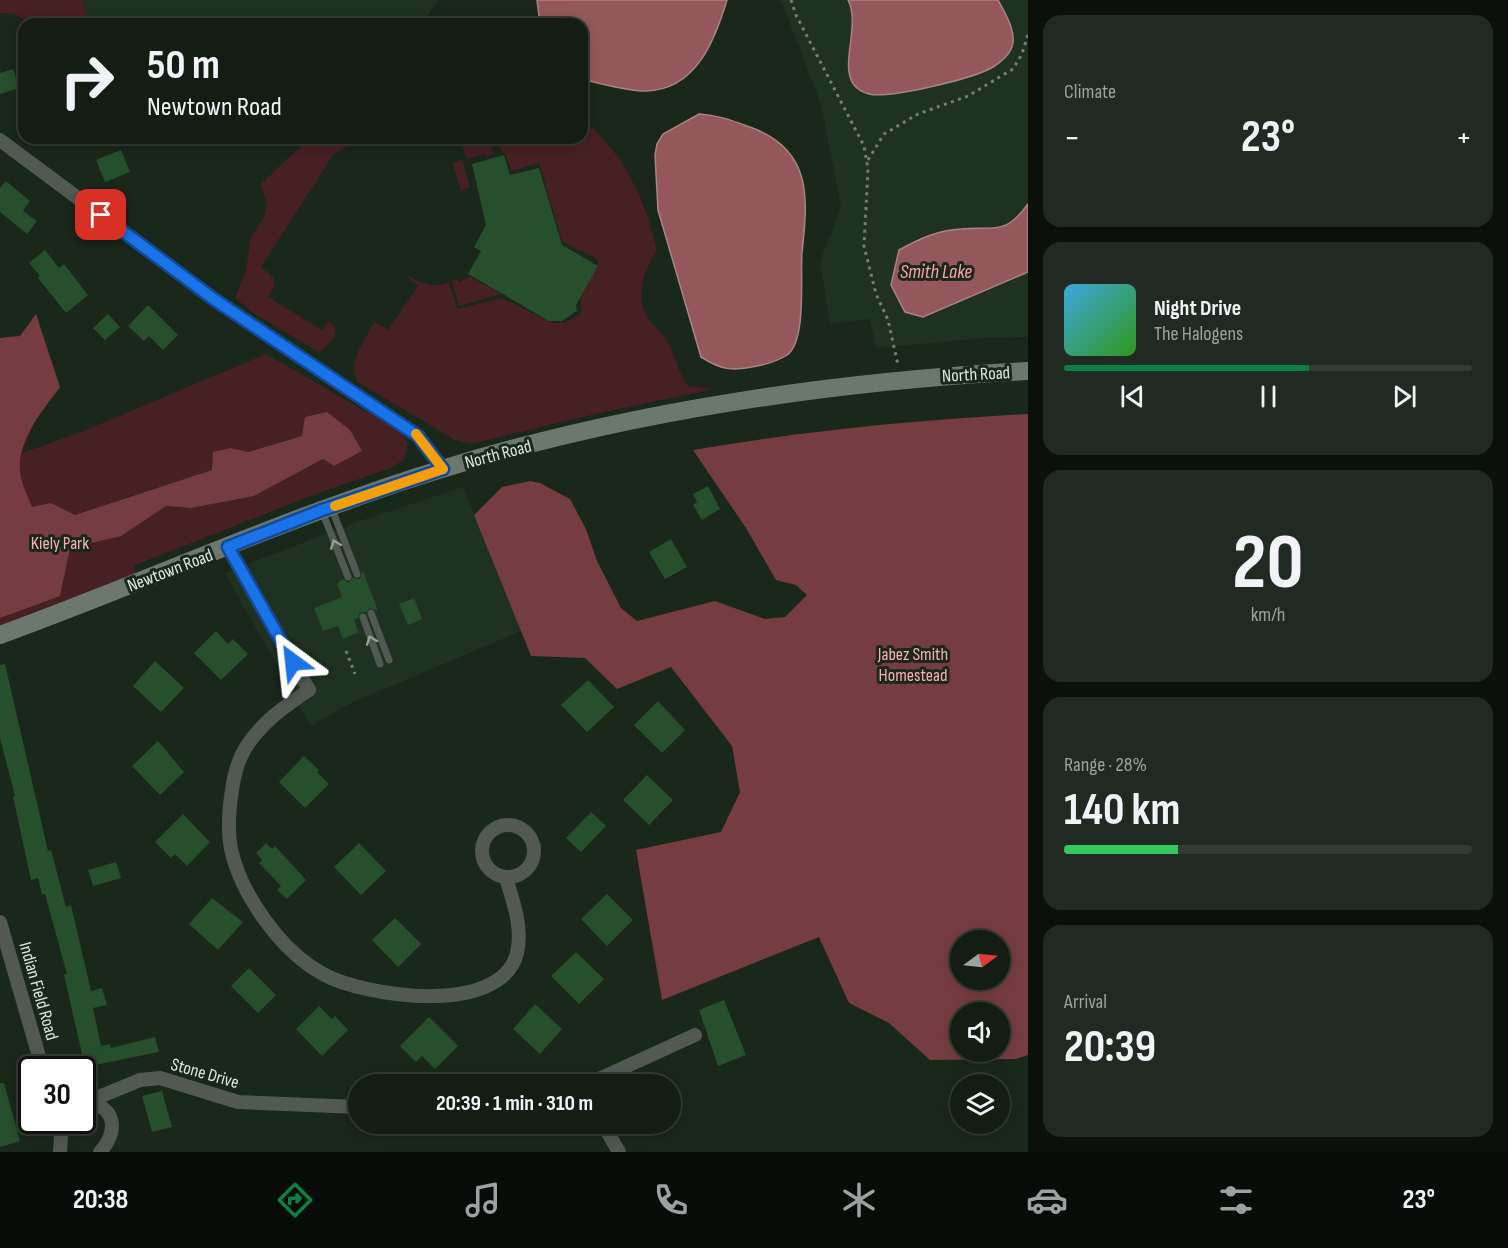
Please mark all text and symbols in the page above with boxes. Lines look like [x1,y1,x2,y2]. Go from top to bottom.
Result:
text: 50 m [147,40,220,91]
icon: right [48,42,126,120]
text: Climate [1064,80,1116,104]
text: Newtown Road [147,91,282,123]
text: 23° [1241,110,1295,165]
text: − [1064,118,1080,158]
text: + [1456,118,1472,158]
pin [75,189,126,240]
icon: arrive [84,198,117,231]
water label: Smith Lake [900,260,972,284]
text: Night Drive [1154,295,1241,322]
text: The Halogens [1154,322,1243,346]
street label: North Road [941,362,1011,387]
icon: previous [1116,380,1149,413]
icon: pause [1252,380,1285,413]
icon: next [1388,380,1421,413]
street label: North Road [463,436,534,473]
text: 20 [1232,517,1304,610]
park label: Kiely Park [31,533,89,554]
one-way arrow [330,539,342,550]
street label: Newtown Road [124,545,216,596]
text: km/h [1251,603,1285,627]
position arrow [261,630,325,694]
one-way arrow [366,635,379,646]
park label: Jabez Smith Homestead [877,644,948,686]
text: Range · 28% [1064,753,1147,777]
text: 140 km [1064,783,1180,838]
north arrow [950,930,1010,990]
map controls [950,930,1010,1134]
street label: Indian Field Road [14,940,63,1043]
text: Arrival [1064,990,1107,1014]
button: sound [950,1002,1010,1062]
text: 20:39 [1064,1020,1156,1075]
street label: Stone Drive [168,1054,241,1093]
speed limit sign: 30 [18,1056,96,1134]
button: layers [950,1074,1010,1134]
text: 20:39 · 1 min · 310 m [436,1090,593,1117]
icon: directions [274,1179,316,1221]
icon: music [462,1179,504,1221]
icon: phone [650,1179,692,1221]
icon: climate [838,1179,880,1221]
icon: car [1026,1179,1068,1221]
icon: filters [1215,1179,1257,1221]
text: 20:38 [73,1184,128,1216]
text: 23° [1403,1184,1435,1216]

